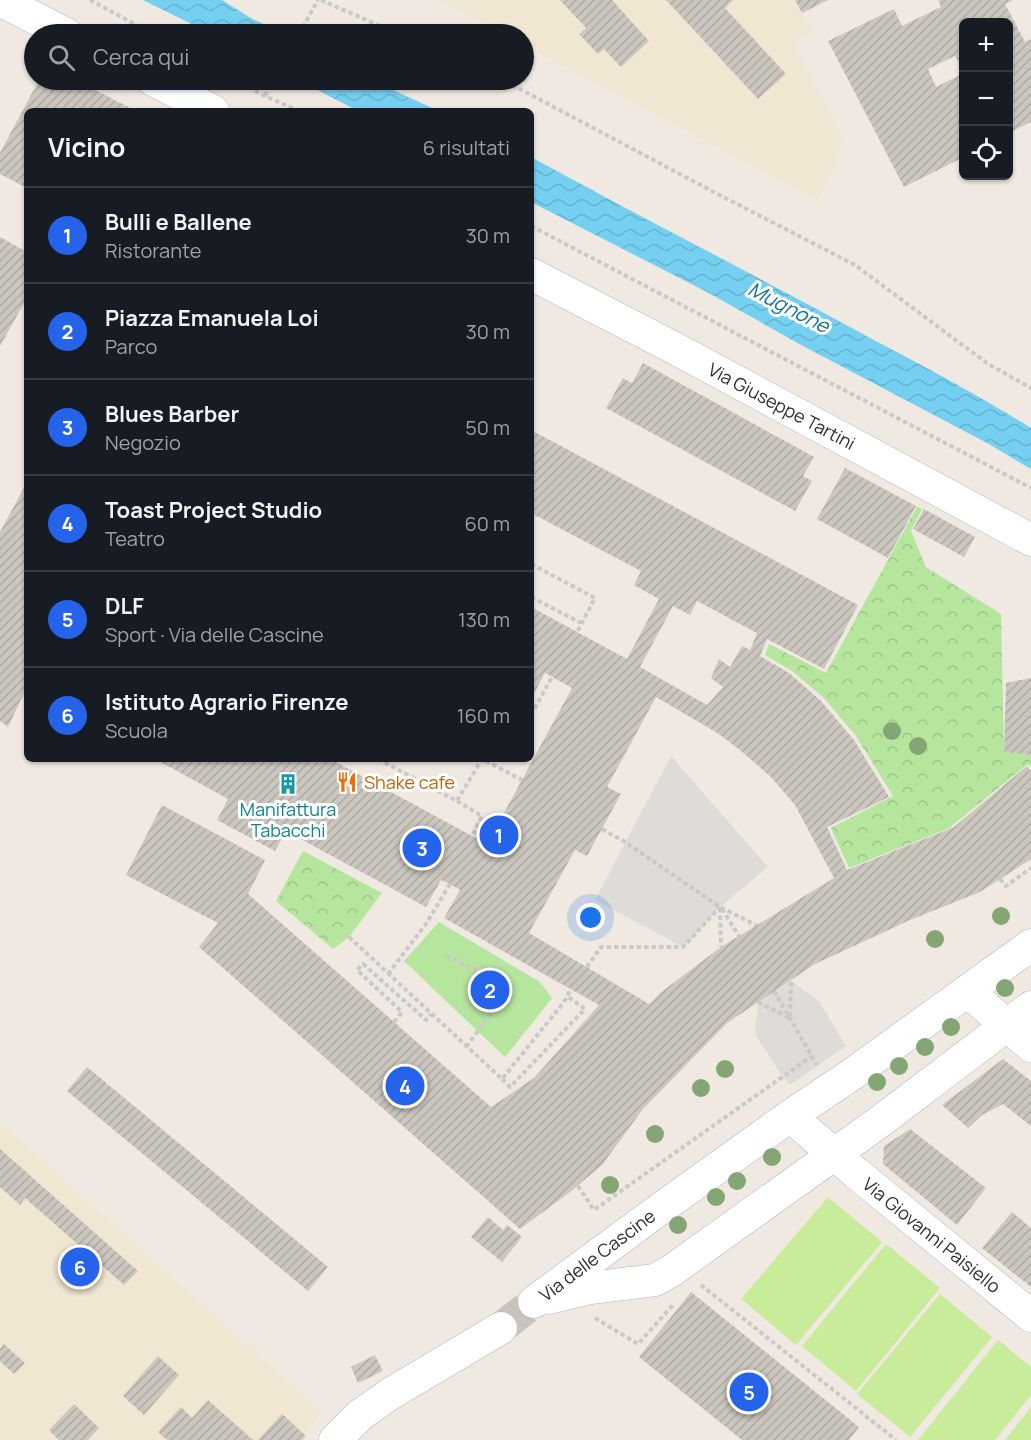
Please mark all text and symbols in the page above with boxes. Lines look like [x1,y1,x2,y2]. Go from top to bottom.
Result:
map controls [959,18,1013,180]
button: + [959,18,1013,72]
search box [24,24,534,90]
icon: search [45,41,78,74]
text: Cerca qui [93,42,189,72]
button: − [959,72,1013,126]
button: locate [959,126,1013,180]
text: Vicino [48,129,125,165]
text: 6 risultati [423,134,510,161]
text: Bulli e Ballene [105,207,252,237]
text: 1 [63,222,72,249]
text: 30 m [466,222,510,249]
text: Ristorante [105,237,201,264]
water label: Mugnone [744,275,835,340]
text: Piazza Emanuela Loi [105,303,319,333]
text: 2 [62,318,73,345]
text: 30 m [466,318,510,345]
text: Parco [105,333,157,360]
street label: Via Giuseppe Tartini [704,357,860,455]
text: Blues Barber [105,399,239,429]
text: 3 [62,414,73,441]
text: 50 m [465,414,510,441]
text: Negozio [105,429,181,456]
text: Toast Project Studio [105,495,322,525]
text: 4 [61,510,74,537]
text: 60 m [464,510,510,537]
text: Teatro [105,525,165,552]
text: DLF [105,591,144,621]
text: 5 [62,606,73,633]
text: 130 m [458,606,510,633]
text: Sport · Via delle Cascine [105,621,324,648]
text: Istituto Agrario Firenze [105,687,348,717]
text: 6 [61,702,74,729]
text: 160 m [457,702,510,729]
text: Scuola [105,717,168,744]
restaurant icon: Shake cafe [335,770,359,794]
place label: Shake cafe [364,770,455,794]
building icon: Manifattura Tabacchi [276,772,300,796]
place label: Manifattura Tabacchi [240,797,336,842]
pin: 1 [480,812,518,858]
pin: 3 [402,826,442,870]
your location [576,903,605,932]
pin: 2 [470,968,510,1012]
pin: 4 [386,1064,424,1108]
street label: Via Giovanni Paisiello [858,1172,1006,1298]
street label: Via delle Cascine [534,1203,660,1307]
pin: 6 [60,1244,100,1290]
pin: 5 [730,1370,768,1414]

